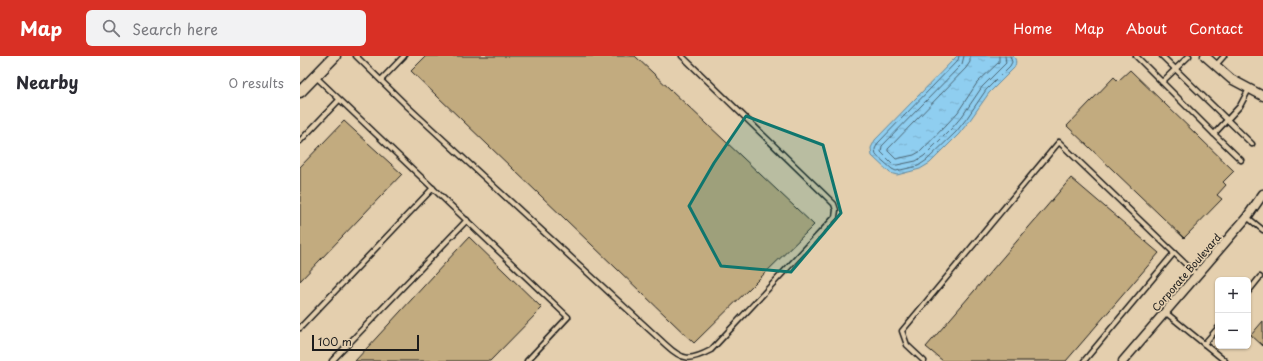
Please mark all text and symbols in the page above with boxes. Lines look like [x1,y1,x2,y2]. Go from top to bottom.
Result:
search box [86,10,366,46]
text: Map [20,14,62,42]
icon: search [100,17,122,39]
text: Search here [132,17,218,40]
text: Home [1013,18,1052,39]
text: Map [1074,18,1104,39]
text: About [1126,18,1167,39]
text: Contact [1189,18,1243,39]
text: Nearby [16,69,78,95]
text: 0 results [229,73,284,92]
street label: Corporate Boulevard [1148,230,1224,314]
map controls [1215,277,1251,349]
button: + [1215,277,1251,313]
button: − [1215,313,1251,349]
scale bar [312,333,419,352]
text: 100 m [318,333,352,350]

